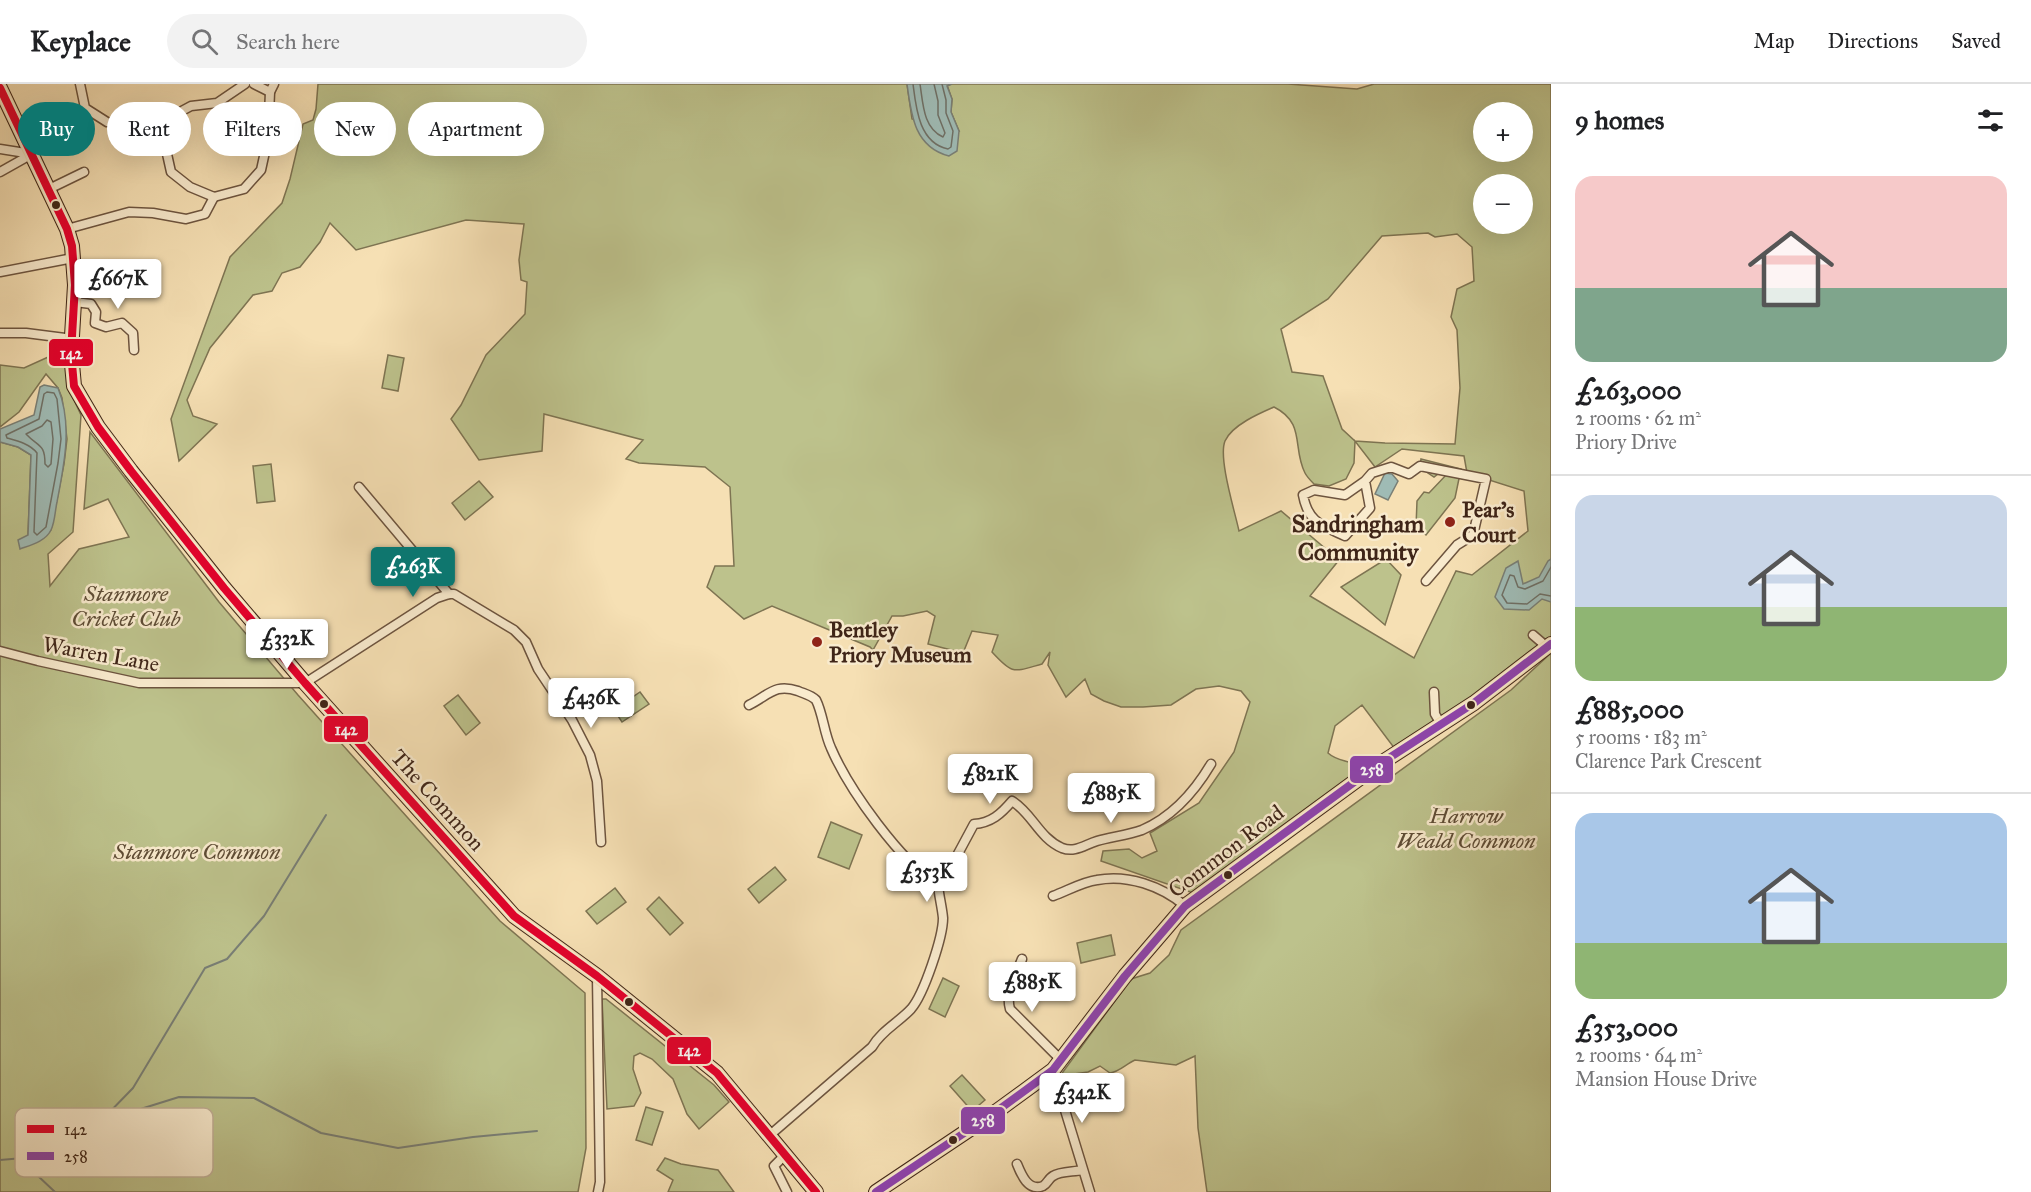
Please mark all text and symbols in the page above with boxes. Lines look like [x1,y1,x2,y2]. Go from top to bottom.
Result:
search box [167,14,587,68]
text: Keyplace [30,24,131,59]
icon: search [188,25,221,58]
text: Search here [236,28,340,55]
text: Map [1754,28,1795,54]
text: Directions [1828,28,1918,54]
text: Saved [1951,28,2001,54]
chip: Buy [18,102,95,156]
chip: Rent [107,102,191,156]
chip: Filters [203,102,302,156]
chip: New [314,102,396,156]
chip: Apartment [408,102,544,156]
map controls [1473,102,1533,234]
button: + [1473,102,1533,162]
text: 9 homes [1575,104,1664,136]
icon: filters [1974,104,2007,137]
button: − [1473,174,1533,234]
unlabelled marker [50,199,62,211]
icon: home [1737,215,1845,323]
pin: £667K [76,259,160,310]
text: £667K [88,266,148,290]
line badge: 142 [48,338,94,367]
text: 142 [59,344,84,364]
text: £263,000 [1575,374,1682,406]
text: 2 rooms · 62 m² [1575,406,1701,430]
text: Priory Drive [1575,430,1677,454]
place label: Pear's Court [1462,496,1516,548]
district label: Sandringham Community [1292,509,1425,567]
marker: Pear's Court [1443,515,1457,529]
icon: home [1737,534,1845,642]
pin: £263K [371,547,455,598]
text: £263K [385,554,441,578]
park label: Stanmore Cricket Club [71,580,181,632]
place label: Bentley Priory Museum [829,616,972,668]
pin: £332K [245,619,329,670]
text: £332K [260,626,314,650]
street label: Warren Lane [41,630,161,678]
marker: Bentley Priory Museum [810,635,824,649]
pin: £436K [549,678,633,729]
text: £436K [562,685,620,709]
text: £885,000 [1575,693,1684,725]
unlabelled marker [318,698,330,710]
unlabelled marker [1465,699,1477,711]
line badge: 142 [323,715,369,743]
text: 142 [334,720,359,740]
text: 5 rooms · 183 m² [1575,725,1707,749]
street label: The Common [385,744,491,856]
text: Clarence Park Crescent [1575,749,1762,773]
pin: £821K [948,754,1032,805]
line badge: 258 [1349,755,1394,784]
text: 258 [1360,760,1384,779]
text: £821K [962,761,1018,785]
pin: £885K [1069,773,1153,824]
text: £885K [1082,780,1140,804]
street label: Common Road [1163,799,1289,903]
park label: Harrow Weald Common [1396,802,1536,854]
park label: Stanmore Common [113,838,281,865]
pin: £353K [885,852,969,903]
icon: home [1737,852,1845,960]
text: £353K [900,859,954,883]
unlabelled marker [1222,869,1234,881]
pin: £885K [990,962,1074,1013]
text: £885K [1003,969,1061,993]
unlabelled marker [623,996,635,1008]
text: £353,000 [1575,1011,1678,1043]
line badge: 142 [666,1036,712,1065]
text: 142 [677,1041,702,1061]
text: 2 rooms · 64 m² [1575,1043,1702,1067]
text: Mansion House Drive [1575,1067,1757,1091]
pin: £342K [1040,1073,1124,1124]
text: £342K [1053,1080,1111,1104]
line badge: 258 [960,1106,1006,1135]
legend [15,1108,213,1177]
text: 258 [971,1111,995,1130]
text: 142 [64,1120,87,1139]
unlabelled marker [947,1134,959,1146]
text: 258 [64,1147,88,1166]

